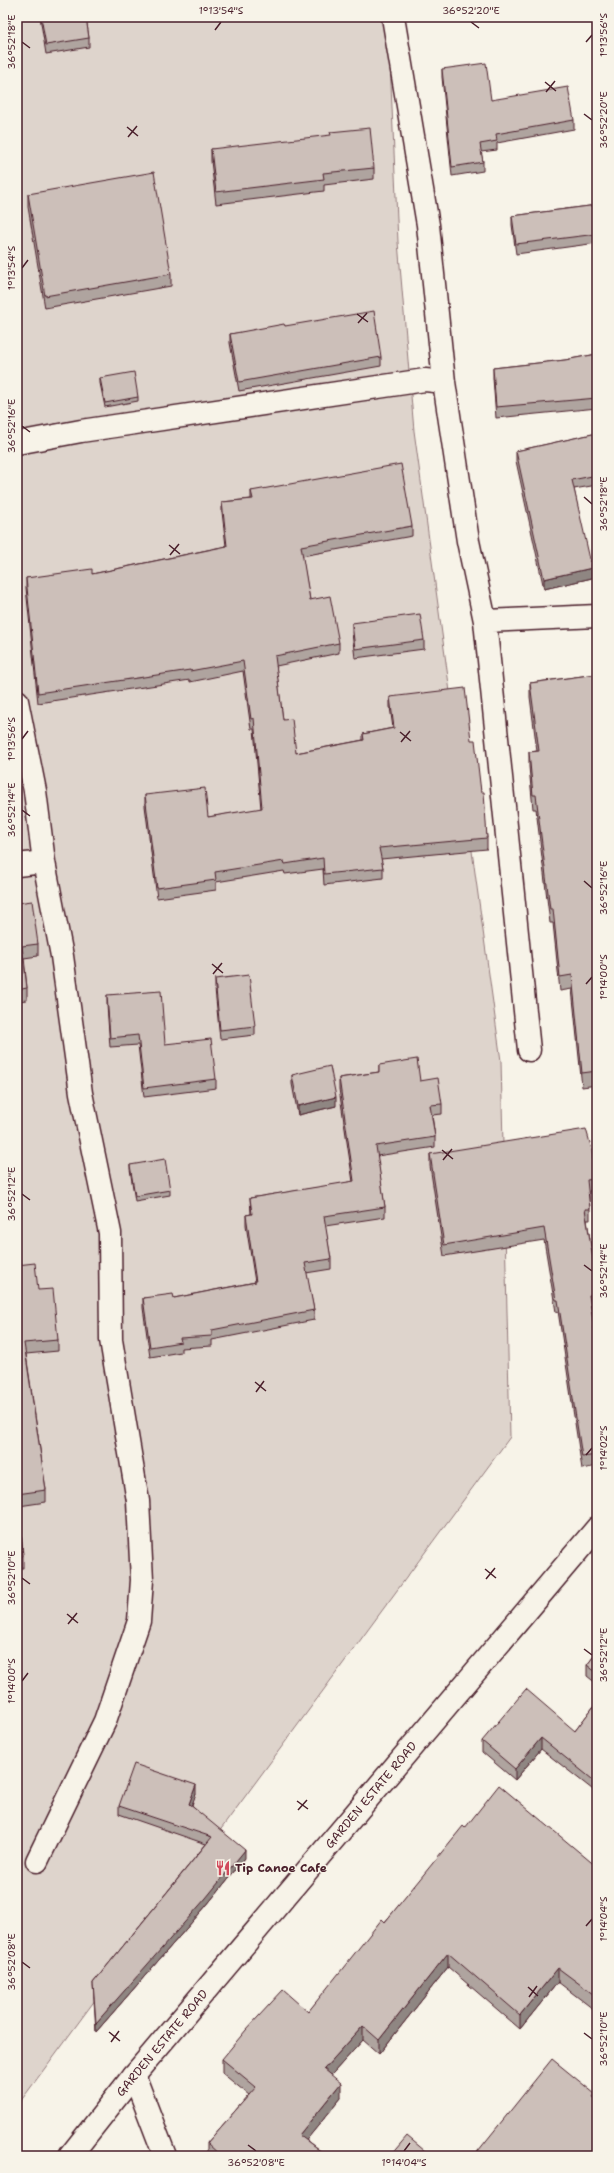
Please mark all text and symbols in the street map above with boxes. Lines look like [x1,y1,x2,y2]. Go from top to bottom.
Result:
text: 1°13'54"S [199,4,244,17]
text: 36°52'20"E [442,4,500,17]
text: 1°13'56"S [597,12,610,57]
text: 36°52'18"E [5,14,18,70]
text: 36°52'20"E [597,91,610,149]
text: 1°13'54"S [5,245,18,290]
text: 36°52'16"E [5,399,18,453]
text: 36°52'18"E [597,476,610,532]
text: 1°13'56"S [5,716,18,761]
text: 36°52'14"E [5,783,18,837]
text: 36°52'16"E [597,861,610,915]
text: 1°14'00"S [597,954,610,1000]
text: 36°52'12"E [5,1167,18,1221]
text: 36°52'14"E [597,1244,610,1298]
text: 1°14'02"S [597,1425,610,1470]
text: 36°52'10"E [5,1550,18,1606]
text: 36°52'12"E [597,1628,610,1682]
text: 1°14'00"S [5,1658,18,1704]
street label: GARDEN ESTATE ROAD [322,1738,420,1852]
restaurant icon: Tip Canoe Cafe [214,1859,232,1877]
place label: Tip Canoe Cafe [235,1860,327,1876]
text: 1°14'04"S [597,1896,610,1942]
text: 36°52'08"E [5,1933,18,1991]
street label: GARDEN ESTATE ROAD [113,1986,211,2100]
text: 36°52'10"E [597,2011,610,2067]
text: 36°52'08"E [227,2156,285,2169]
text: 1°14'04"S [381,2156,427,2169]

